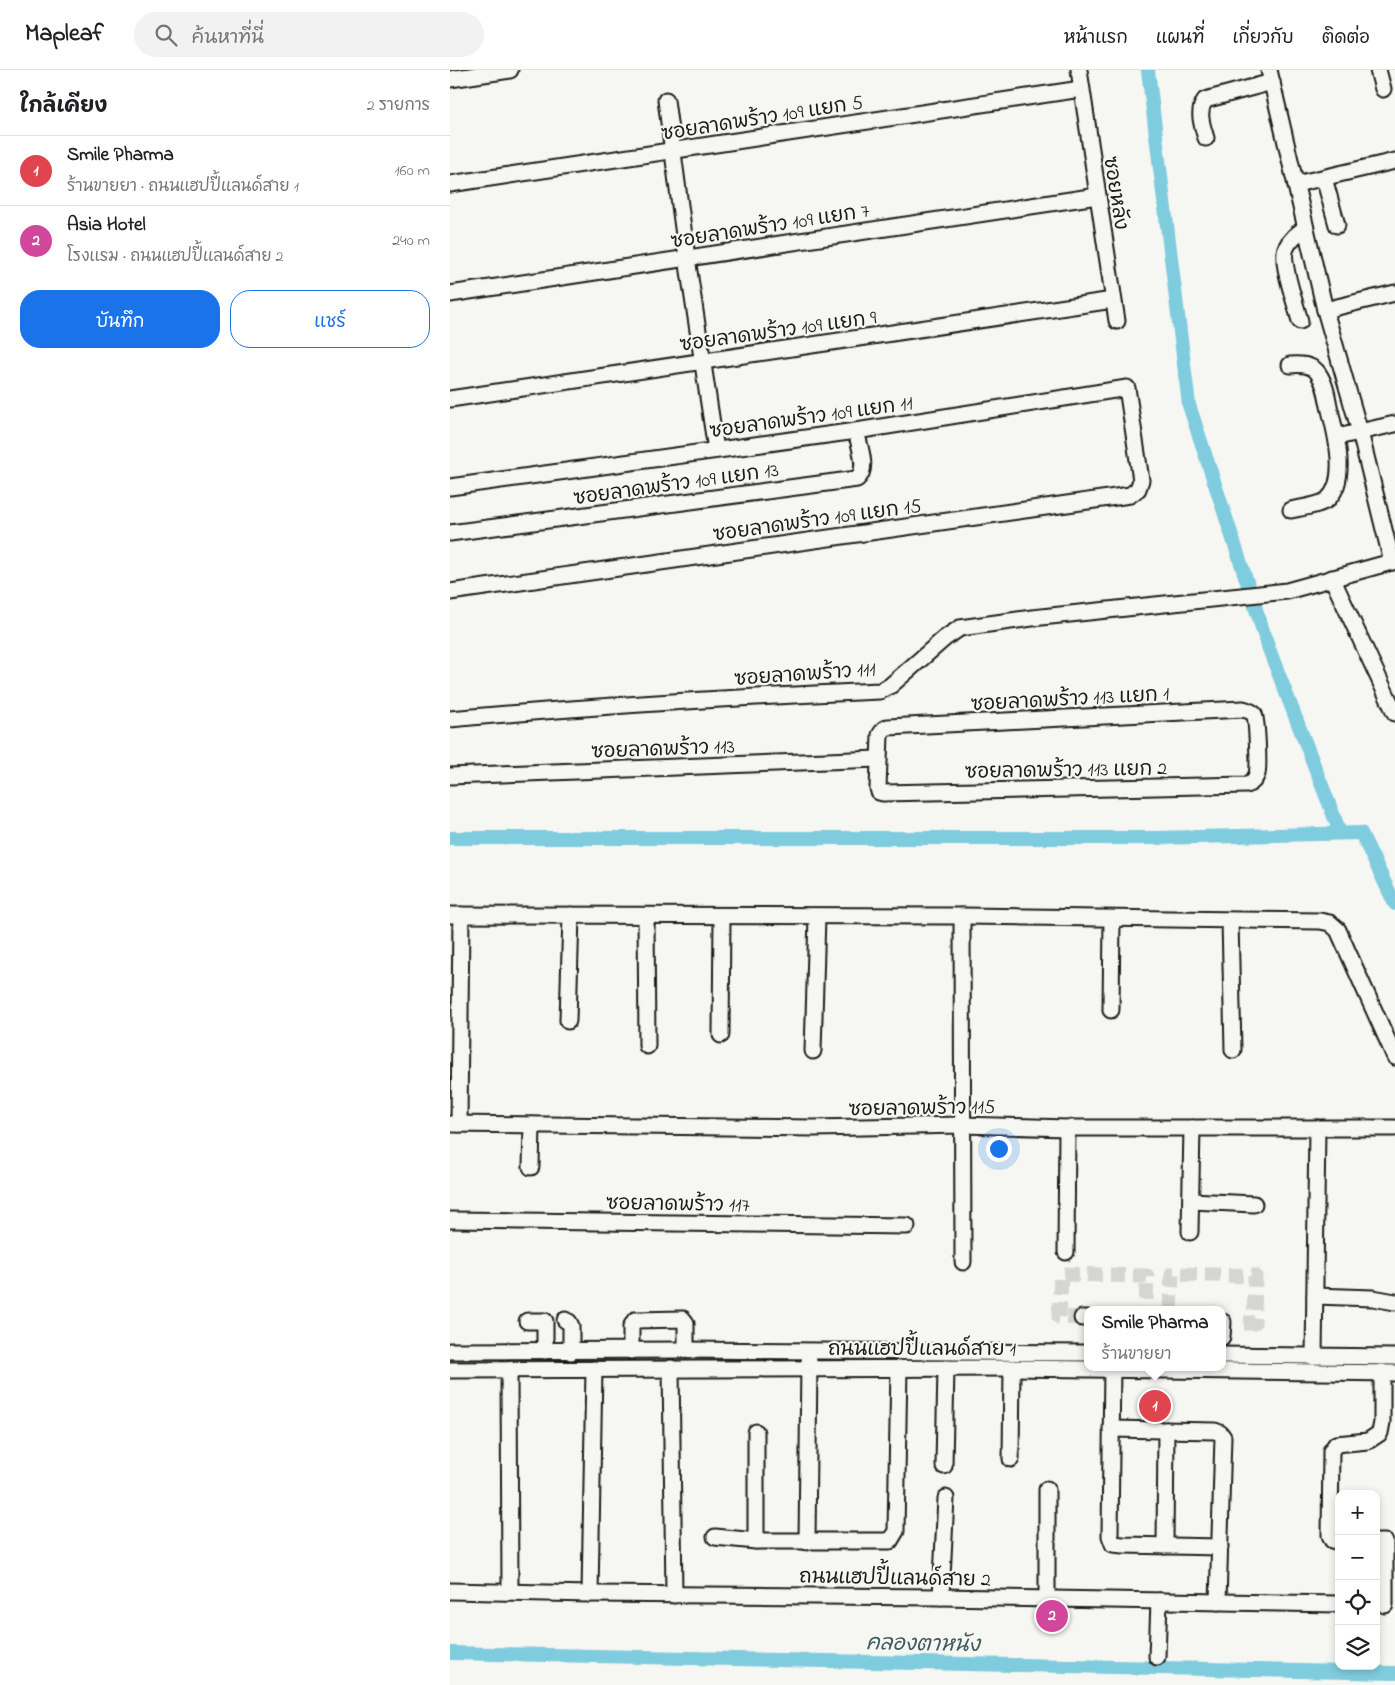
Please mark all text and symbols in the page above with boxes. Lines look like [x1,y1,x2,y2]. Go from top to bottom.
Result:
search box [134,12,484,57]
text: Mapleaf [25,17,104,52]
icon: search [152,21,180,49]
text: ค้นหาที่นี่ [192,25,264,52]
text: หน้าแรก [1064,26,1128,52]
text: แผนที่ [1156,26,1204,52]
text: เกี่ยวกับ [1232,26,1294,52]
text: ติดต่อ [1322,26,1370,52]
street label: ซอยลาดพร้าว 109 แยก 5 [659,88,865,150]
text: ใกล้เคียง [20,92,107,122]
text: 2 รายการ [367,94,430,118]
text: Smile Pharma [67,142,174,169]
street label: ซอยหลัง [1094,155,1135,232]
text: 1 [33,159,39,183]
text: 160 m [395,159,430,183]
text: ร้านขายยา · ถนนแฮปปี้แลนด์สาย 1 [67,175,299,199]
street label: ซอยลาดพร้าว 109 แยก 7 [669,196,872,257]
text: Asia Hotel [67,212,146,239]
text: 2 [32,229,40,253]
text: 240 m [392,229,430,253]
text: โรงแรม · ถนนแฮปปี้แลนด์สาย 2 [67,245,284,269]
button: บันทึก [20,290,220,348]
button: แชร์ [230,290,430,348]
street label: ซอยลาดพร้าว 109 แยก 9 [678,303,879,361]
street label: ซอยลาดพร้าว 109 แยก 11 [708,389,915,447]
street label: ซอยลาดพร้าว 109 แยก 13 [572,456,781,514]
street label: ซอยลาดพร้าว 109 แยก 15 [711,491,923,550]
street label: ซอยลาดพร้าว 111 [733,655,877,695]
street label: ซอยลาดพร้าว 113 แยก 1 [970,680,1170,720]
street label: ซอยลาดพร้าว 113 [591,733,735,767]
street label: ซอยลาดพร้าว 113 แยก 2 [965,754,1167,788]
street label: ซอยลาดพร้าว 115 [848,1093,996,1125]
your location [986,1136,1012,1162]
street label: ซอยลาดพร้าว 117 [606,1189,750,1221]
popup [1084,1306,1226,1371]
text: Smile Pharma [1102,1310,1208,1337]
street label: ถนนแฮปปี้แลนด์สาย 1 [828,1329,1016,1365]
text: ร้านขายยา [1102,1343,1171,1367]
pin: 1 [1139,1387,1171,1425]
map controls [1335,1490,1380,1670]
button: + [1335,1490,1380,1535]
button: − [1335,1535,1380,1580]
street label: ถนนแฮปปี้แลนด์สาย 2 [799,1556,991,1596]
button: locate [1335,1580,1380,1625]
pin: 2 [1036,1597,1068,1635]
button: layers [1335,1625,1380,1670]
water label: คลองตาหนัง [866,1629,983,1661]

